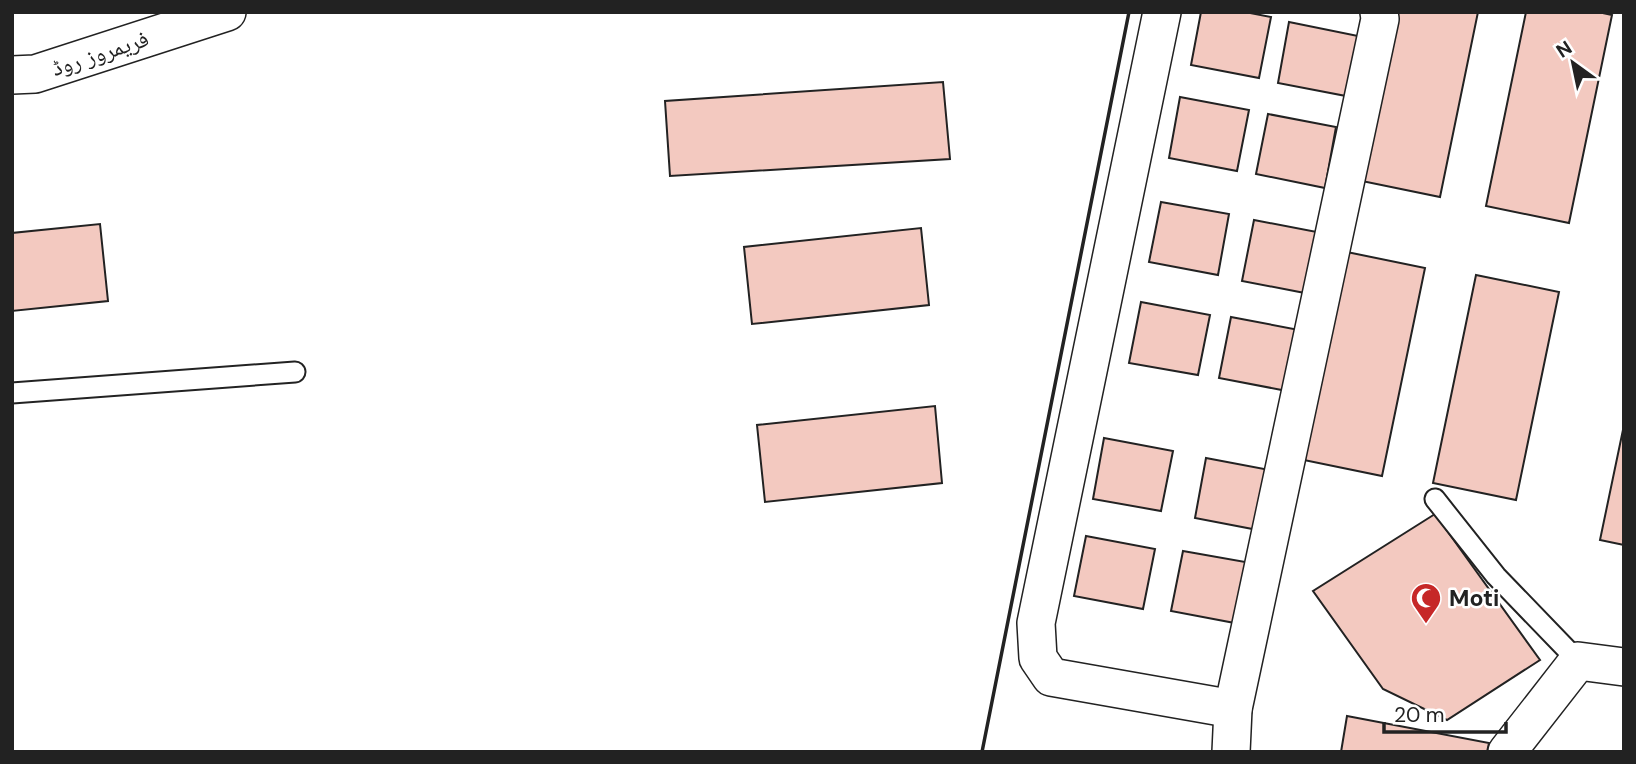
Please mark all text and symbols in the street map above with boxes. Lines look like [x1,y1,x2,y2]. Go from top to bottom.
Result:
street label: فریمروز روڈ [48,23,152,83]
north arrow [1538,28,1608,98]
text: N [1551,35,1577,63]
mosque icon: Moti [1409,581,1443,625]
place label: Moti [1449,583,1499,613]
scale bar [1384,690,1506,734]
text: 20 m [1394,701,1445,729]

